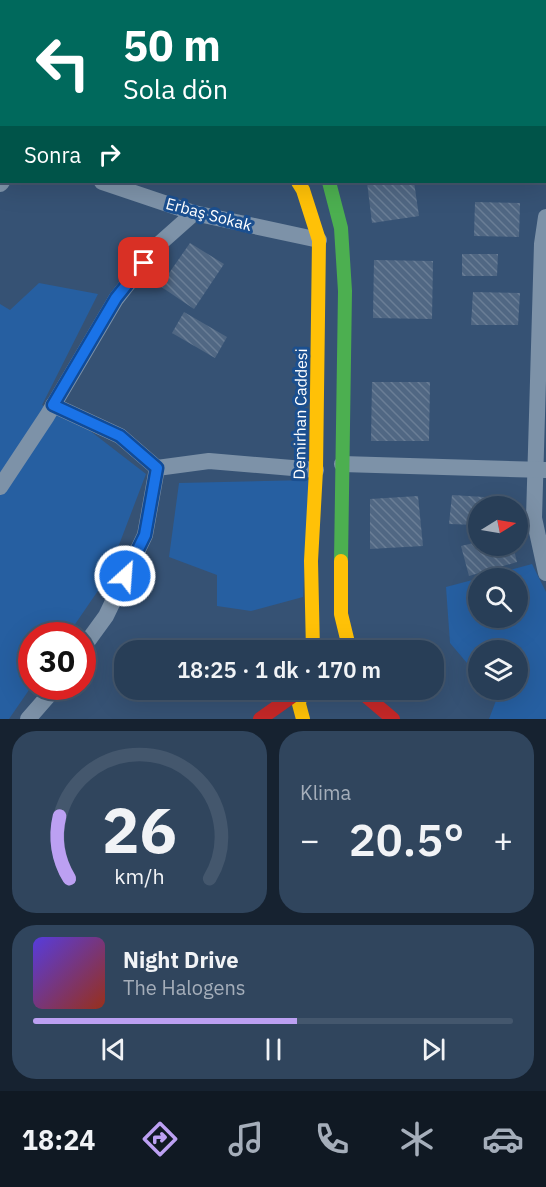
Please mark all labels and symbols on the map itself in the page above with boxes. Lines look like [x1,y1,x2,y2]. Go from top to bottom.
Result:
street label: Erbaş Sokak [164,193,255,235]
pin [118,237,169,288]
street label: Demirhan Caddesi [289,348,311,480]
north arrow [468,496,528,556]
position arrow [93,544,157,608]
speed limit sign: 30 [18,622,96,700]

